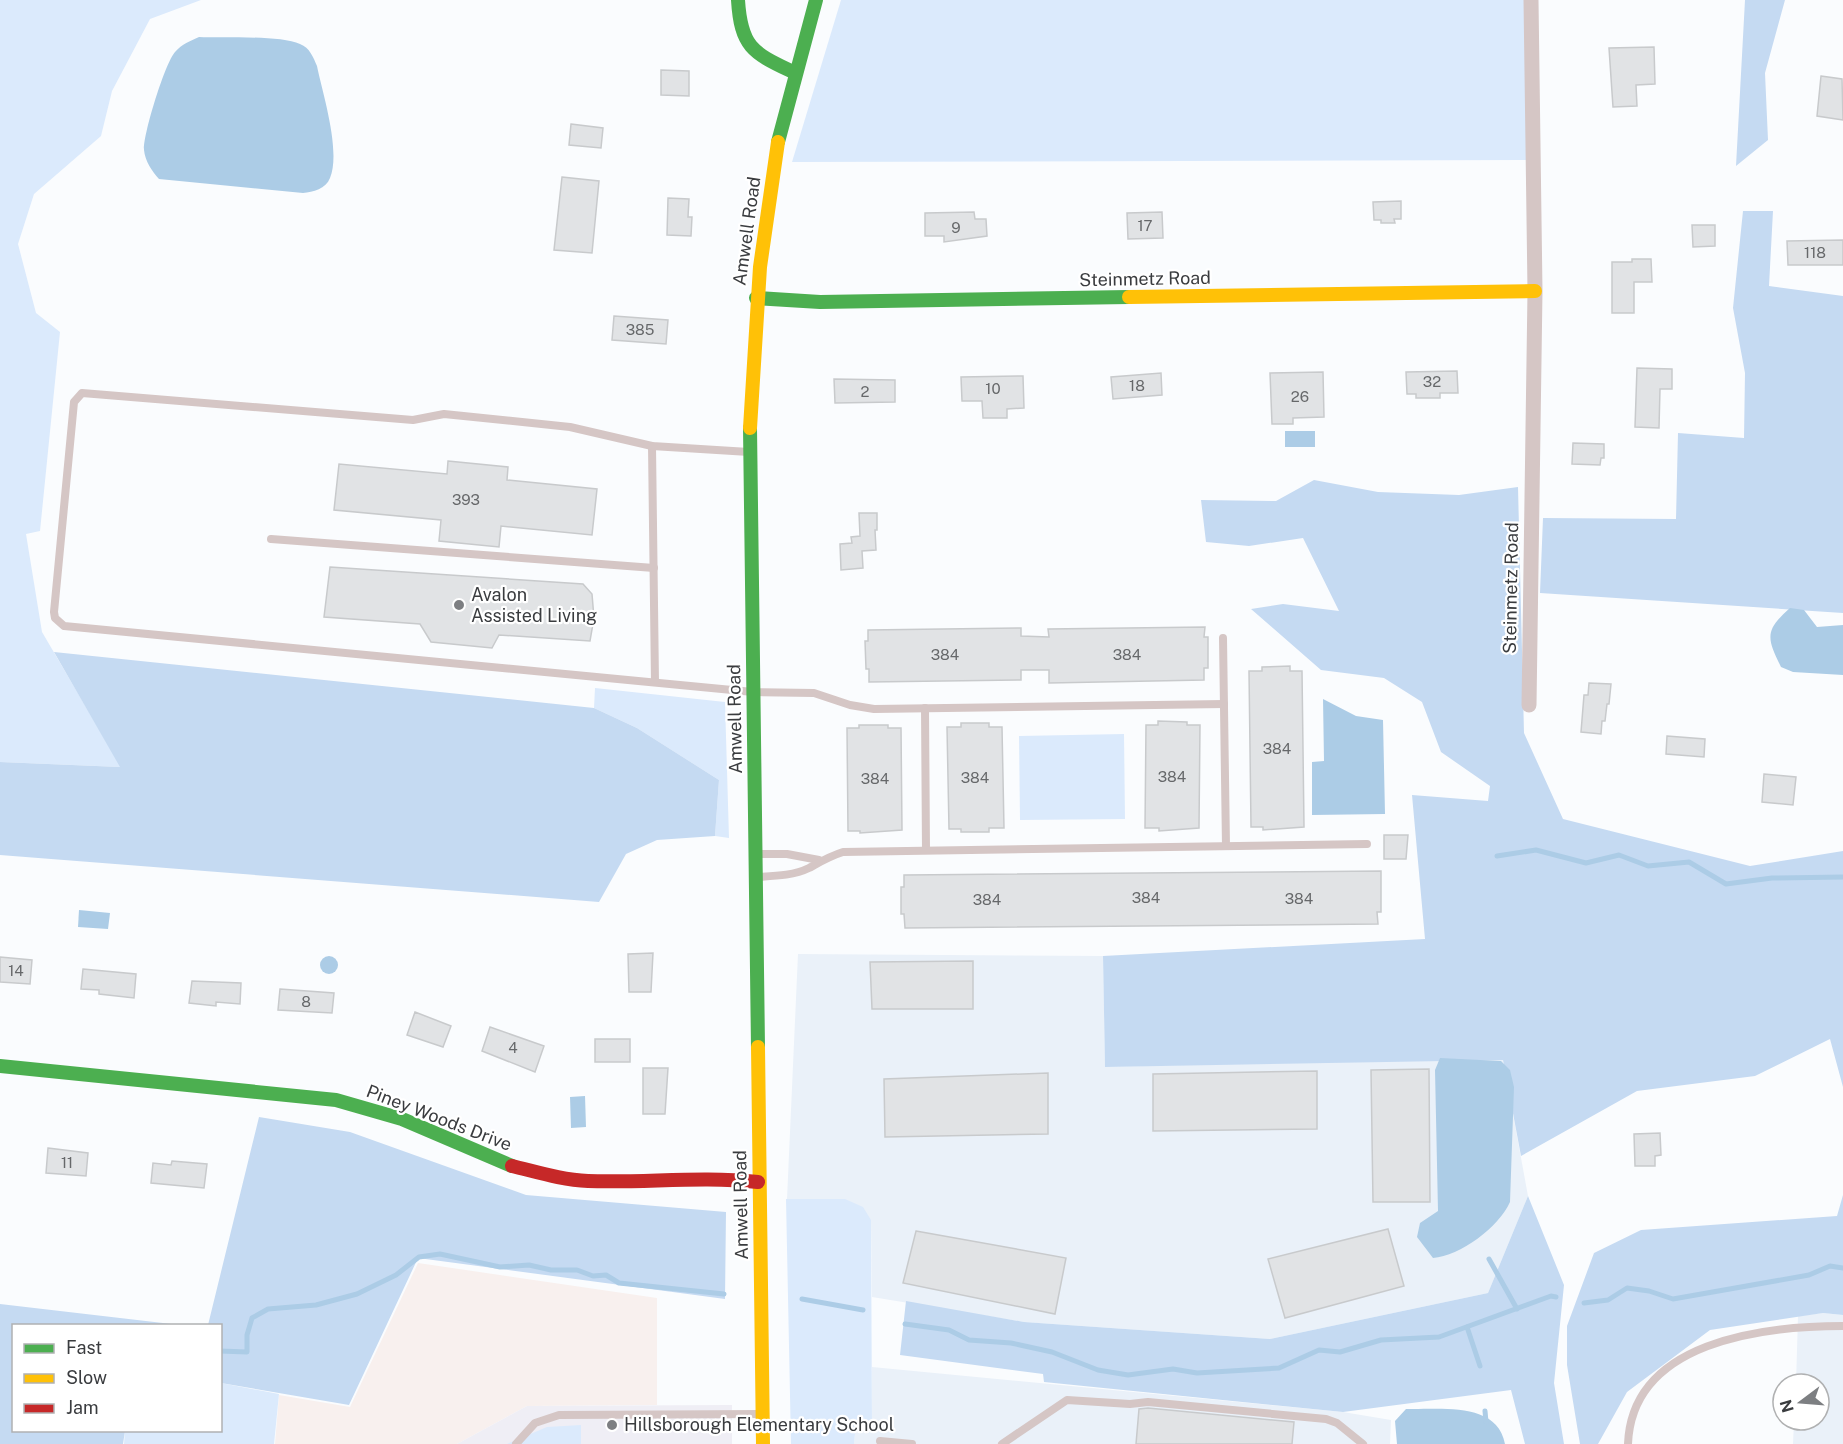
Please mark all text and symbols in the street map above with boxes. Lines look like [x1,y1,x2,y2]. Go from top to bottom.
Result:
street label: Amwell Road [728,175,765,287]
house number: 17 [1137,217,1153,234]
house number: 9 [951,219,961,236]
house number: 118 [1804,244,1826,261]
street label: Steinmetz Road [1079,267,1211,290]
house number: 385 [626,321,654,338]
house number: 32 [1423,373,1441,390]
house number: 18 [1129,377,1145,394]
house number: 10 [985,380,1001,397]
house number: 2 [861,383,870,400]
house number: 26 [1291,388,1309,405]
house number: 393 [452,491,480,508]
street label: Steinmetz Road [1499,522,1522,654]
place label: Avalon Assisted Living [471,584,597,626]
marker: Avalon Assisted Living [452,598,466,612]
house number: 384 [931,646,959,663]
house number: 384 [1113,646,1141,663]
street label: Amwell Road [723,664,746,774]
house number: 384 [1263,740,1291,757]
house number: 384 [1158,768,1186,785]
house number: 384 [961,769,989,786]
house number: 384 [861,770,889,787]
house number: 384 [1132,889,1160,906]
house number: 384 [1285,890,1313,907]
house number: 384 [973,891,1001,908]
house number: 14 [8,962,24,979]
house number: 8 [301,993,311,1010]
house number: 4 [508,1039,518,1056]
street label: Piney Woods Drive [364,1080,515,1155]
street label: Amwell Road [729,1150,752,1260]
house number: 11 [61,1154,73,1171]
legend [12,1324,222,1432]
text: Fast [66,1337,102,1358]
text: Slow [66,1367,107,1388]
north arrow [1771,1372,1831,1432]
text: Jam [66,1397,99,1418]
text: N [1776,1397,1798,1415]
place label: Hillsborough Elementary School [624,1414,894,1435]
marker: Hillsborough Elementary School [605,1418,619,1432]

